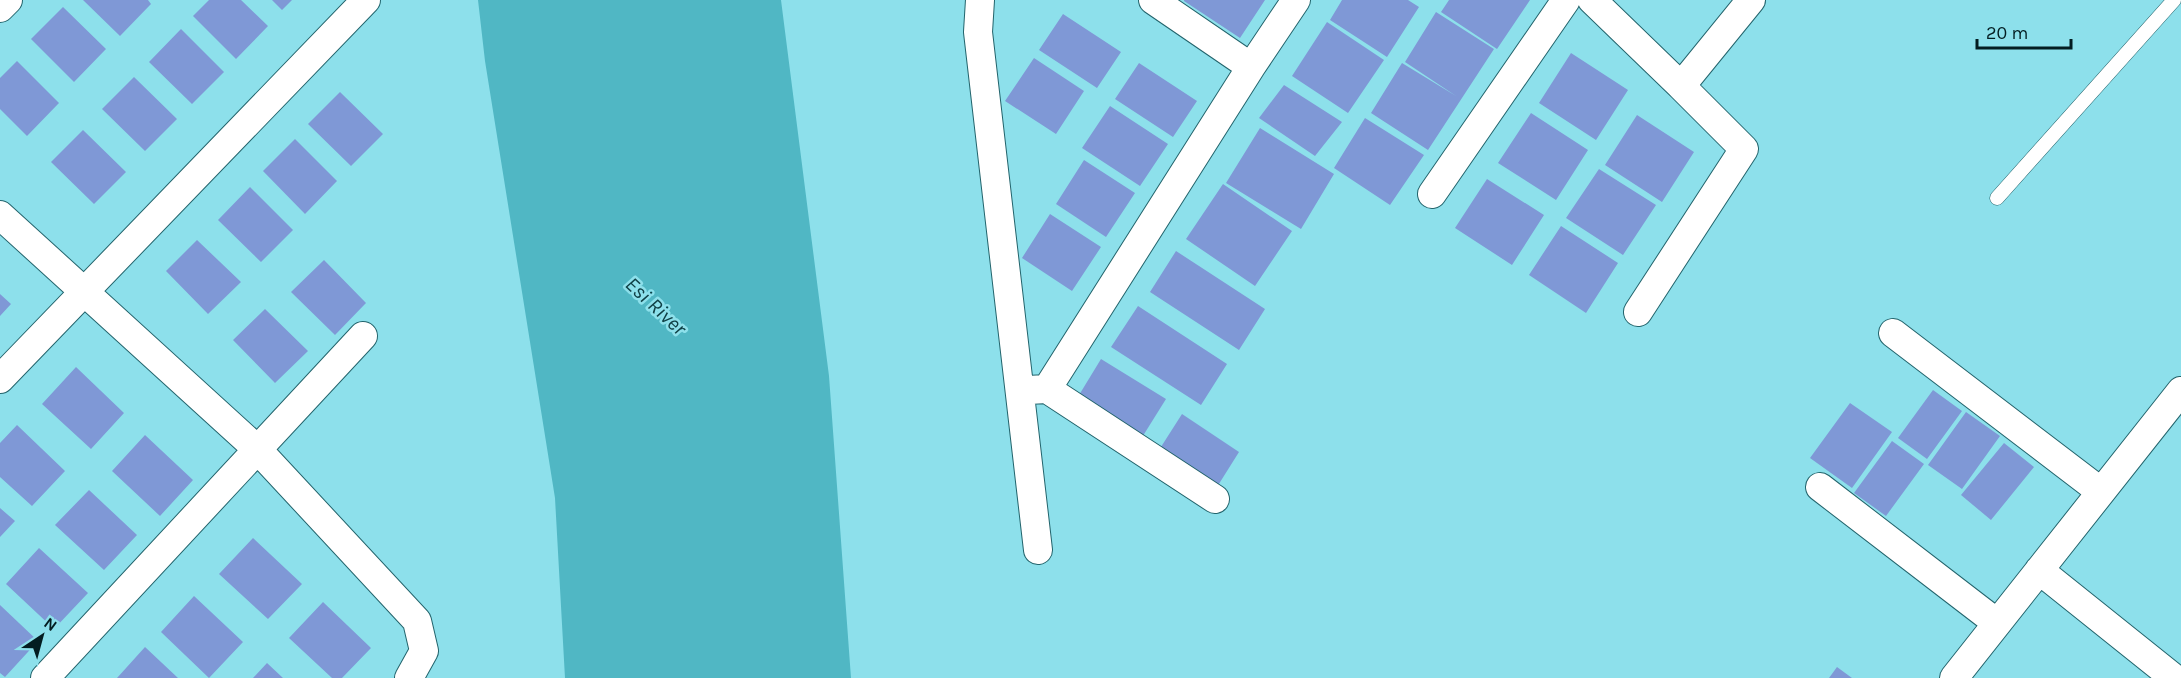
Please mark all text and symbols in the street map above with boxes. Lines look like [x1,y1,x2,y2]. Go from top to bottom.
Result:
scale bar [1977,12,2072,50]
text: 20 m [1986,22,2028,44]
water label: Esi River [621,272,692,341]
north arrow [12,606,72,666]
text: N [40,613,61,635]

